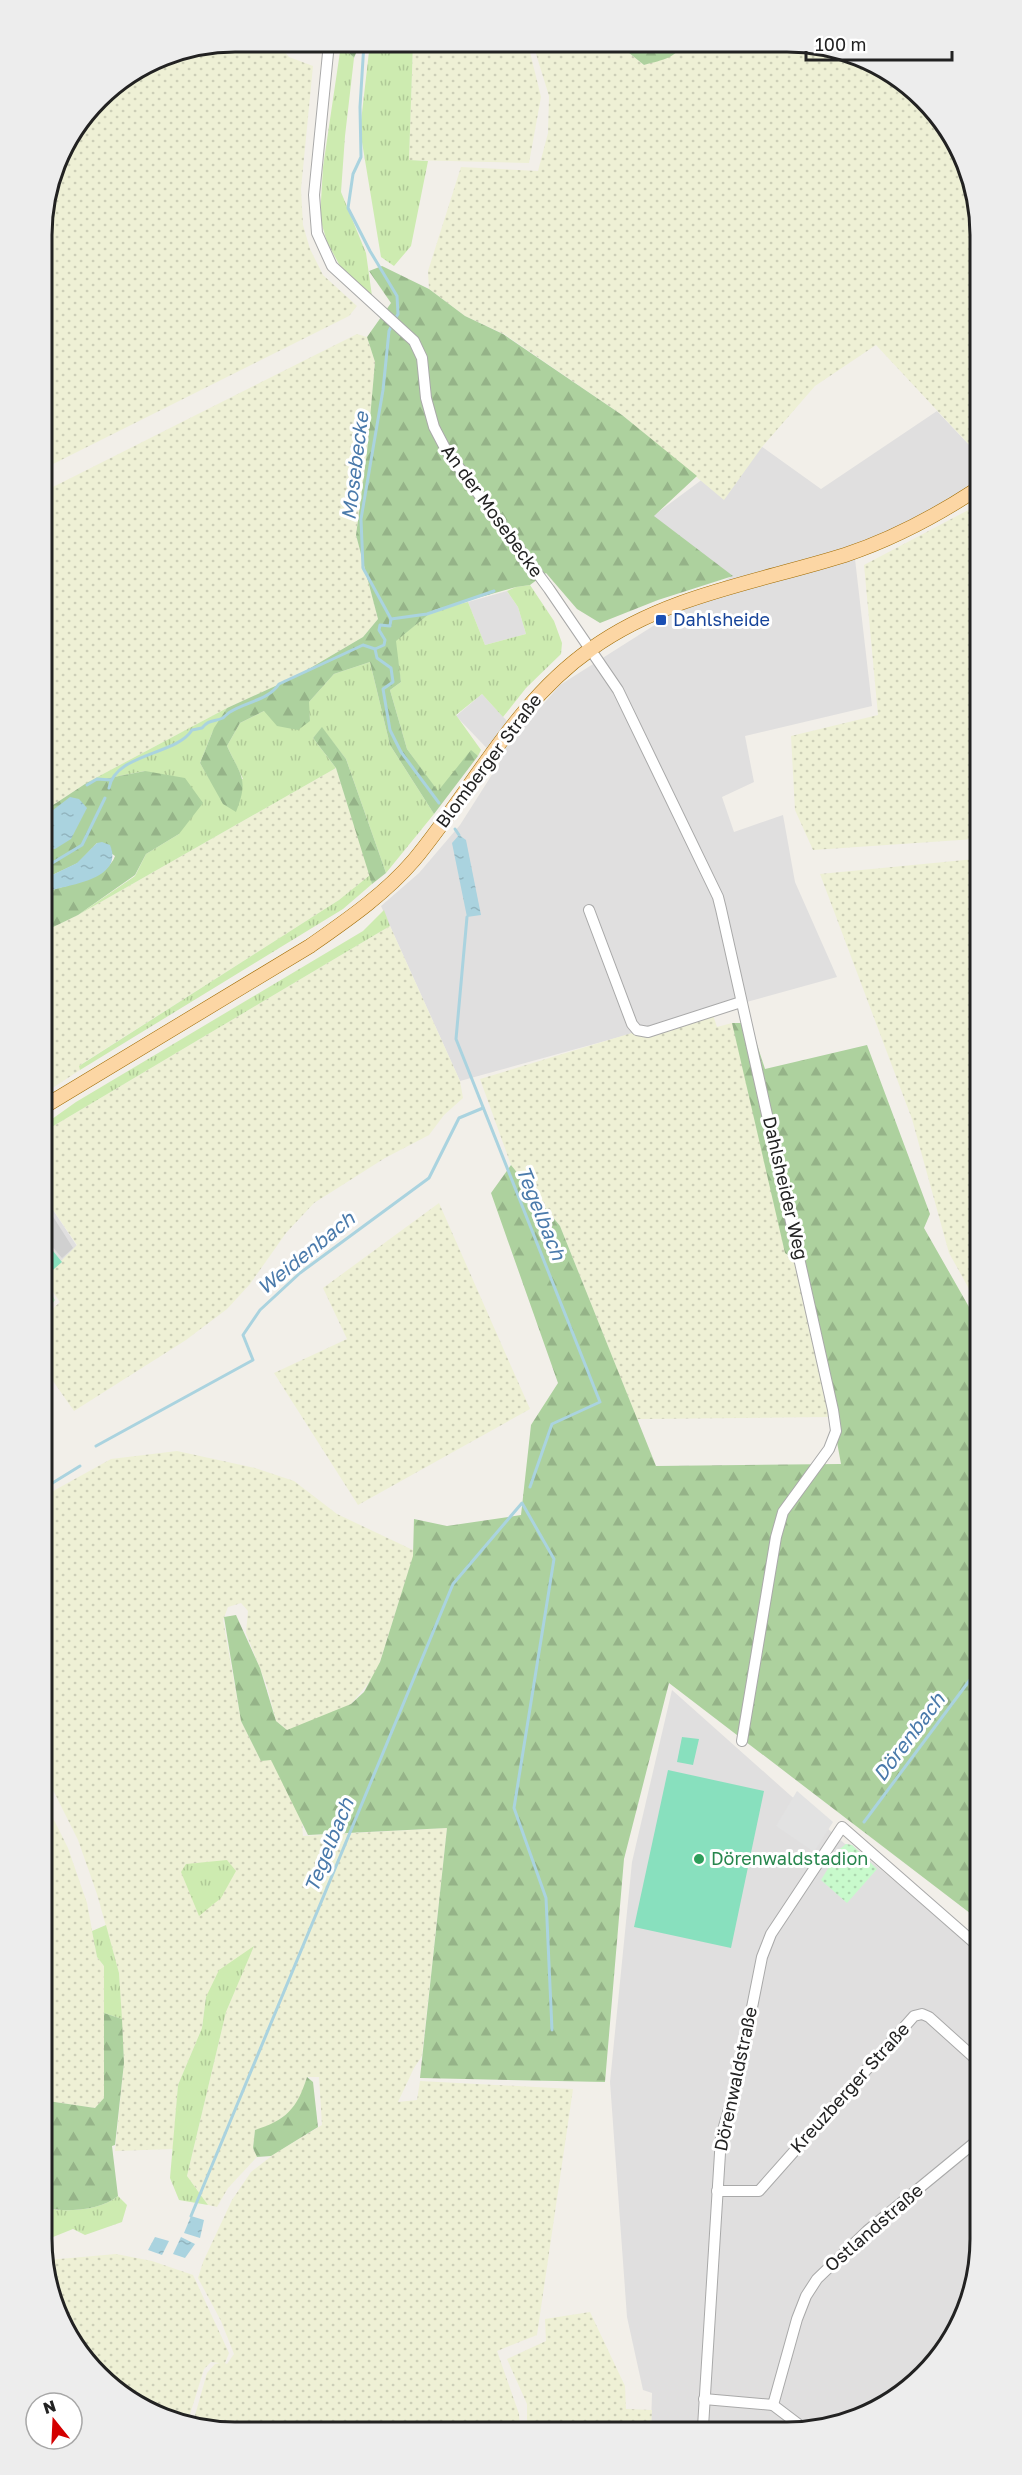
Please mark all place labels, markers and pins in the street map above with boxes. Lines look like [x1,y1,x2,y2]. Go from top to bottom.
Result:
place label: Dahlsheide [673,608,770,630]
marker: Dahlsheide [654,613,668,627]
place label: Dörenwaldstadion [711,1847,868,1869]
marker: Dörenwaldstadion [692,1852,706,1866]

